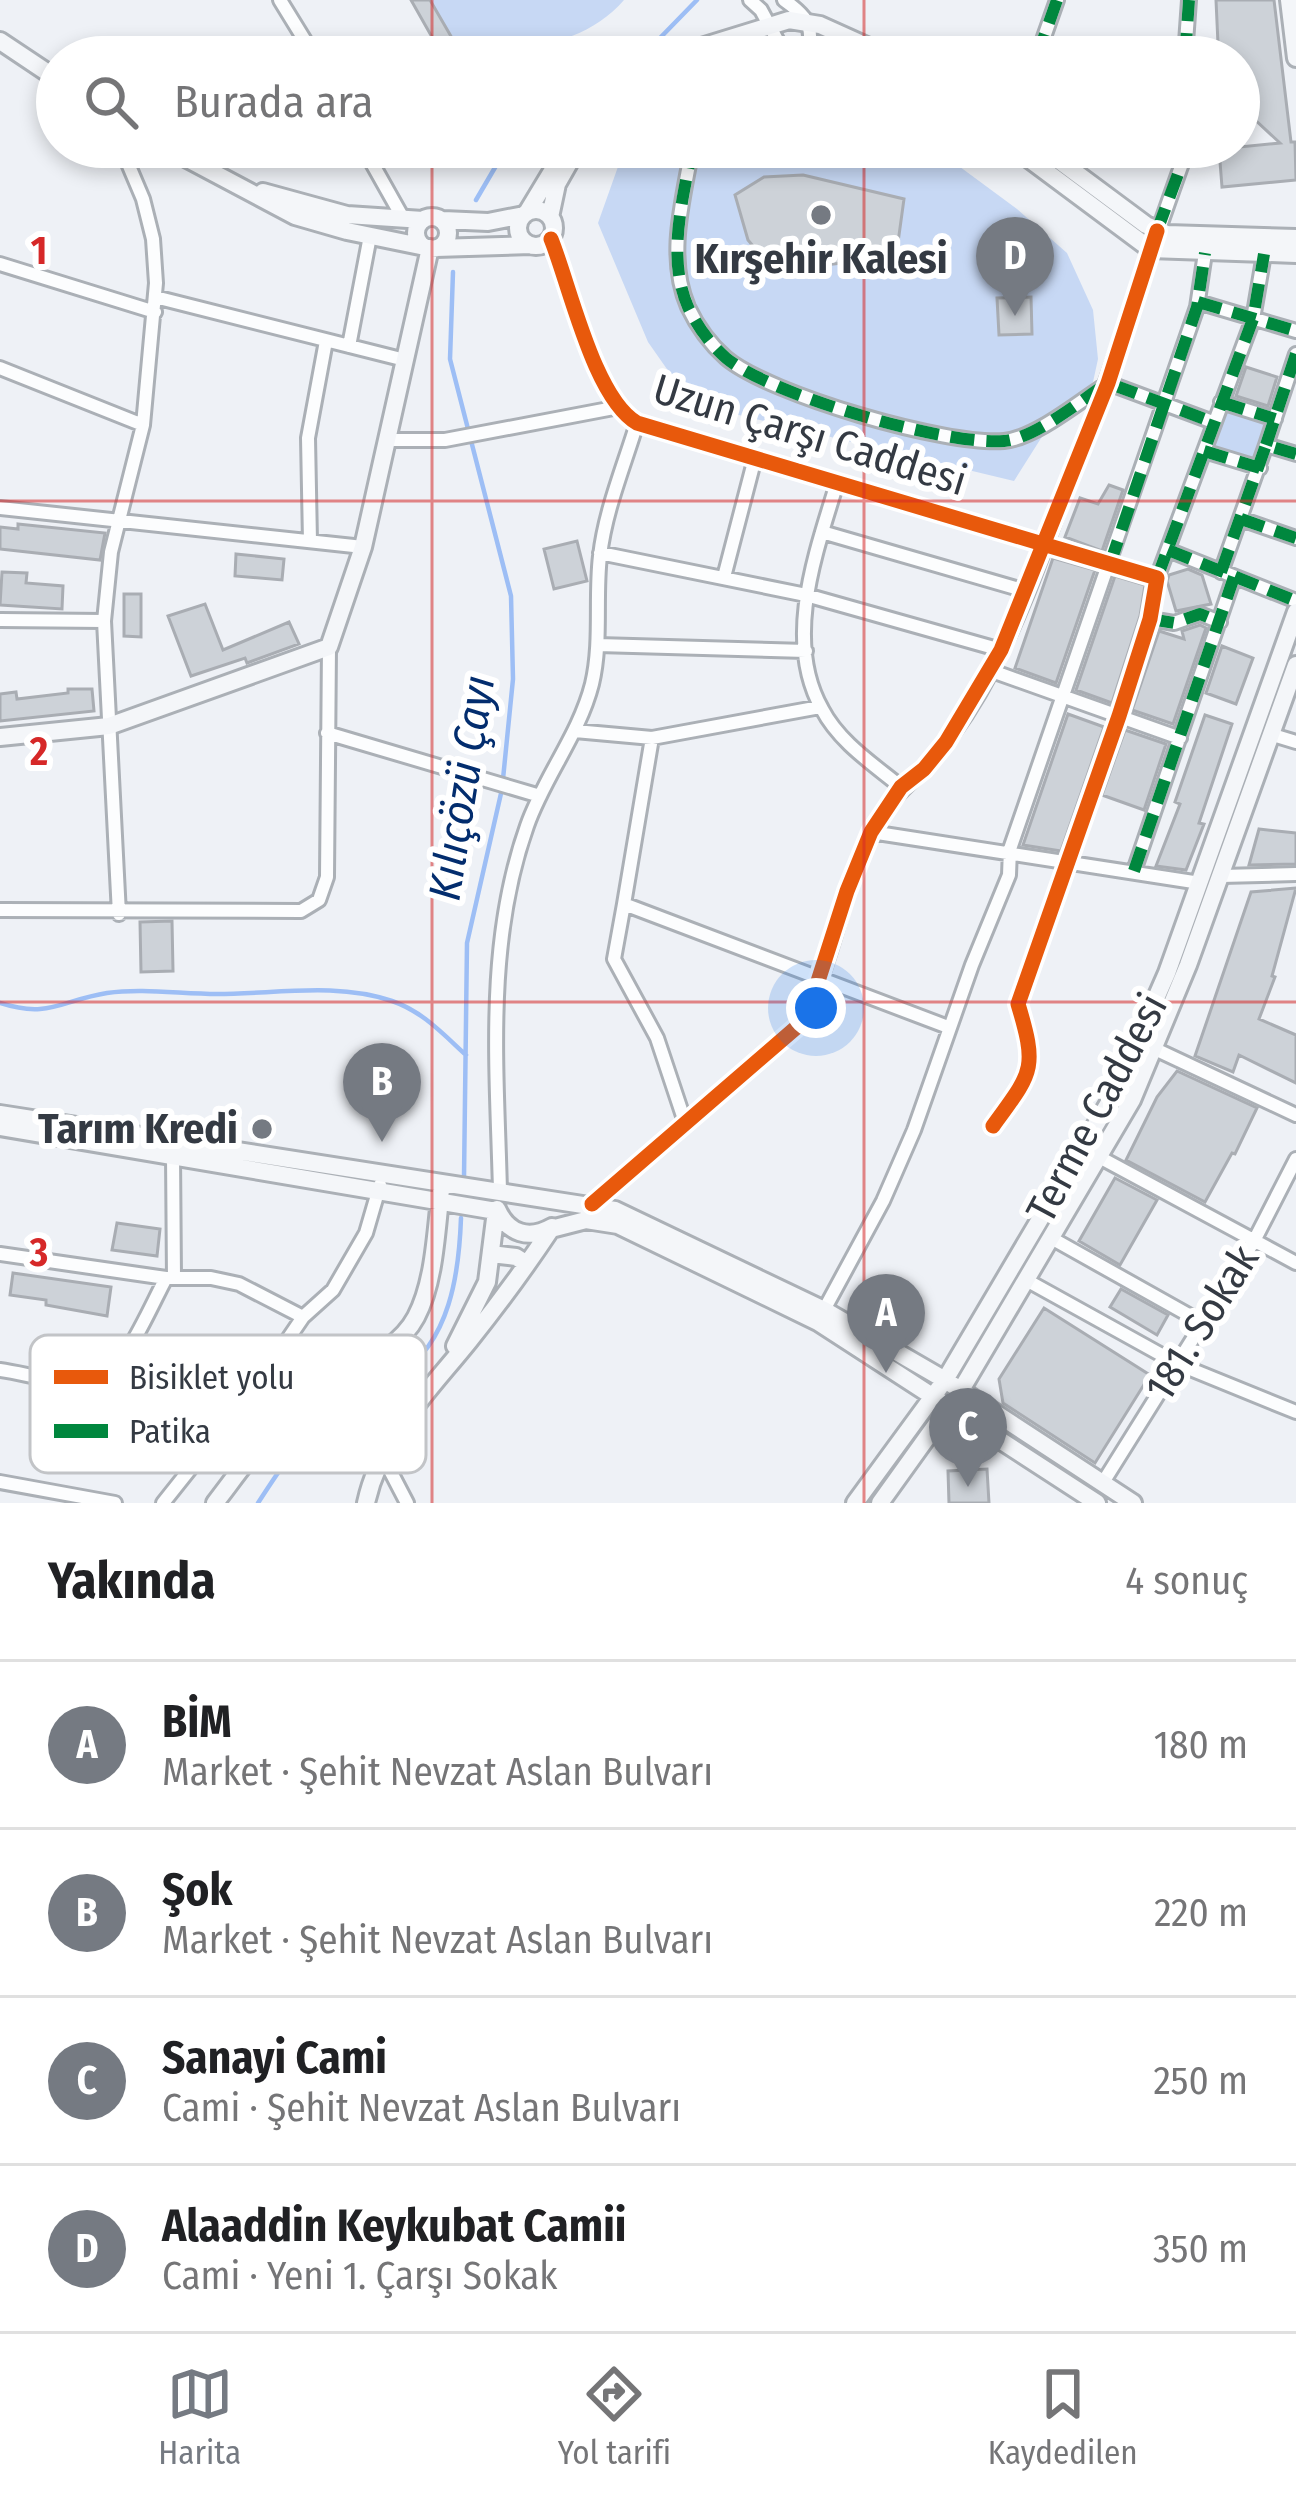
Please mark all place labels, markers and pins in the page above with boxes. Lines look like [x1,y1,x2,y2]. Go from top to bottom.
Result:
marker: Kırşehir Kalesi [808,202,834,228]
pin: D [976,217,1054,316]
place label: Kırşehir Kalesi [694,234,948,285]
pin: B [343,1043,421,1142]
place label: Tarım Kredi [38,1104,238,1154]
marker: Tarım Kredi [249,1116,275,1142]
pin: A [847,1274,925,1373]
pin: C [929,1388,1007,1487]

